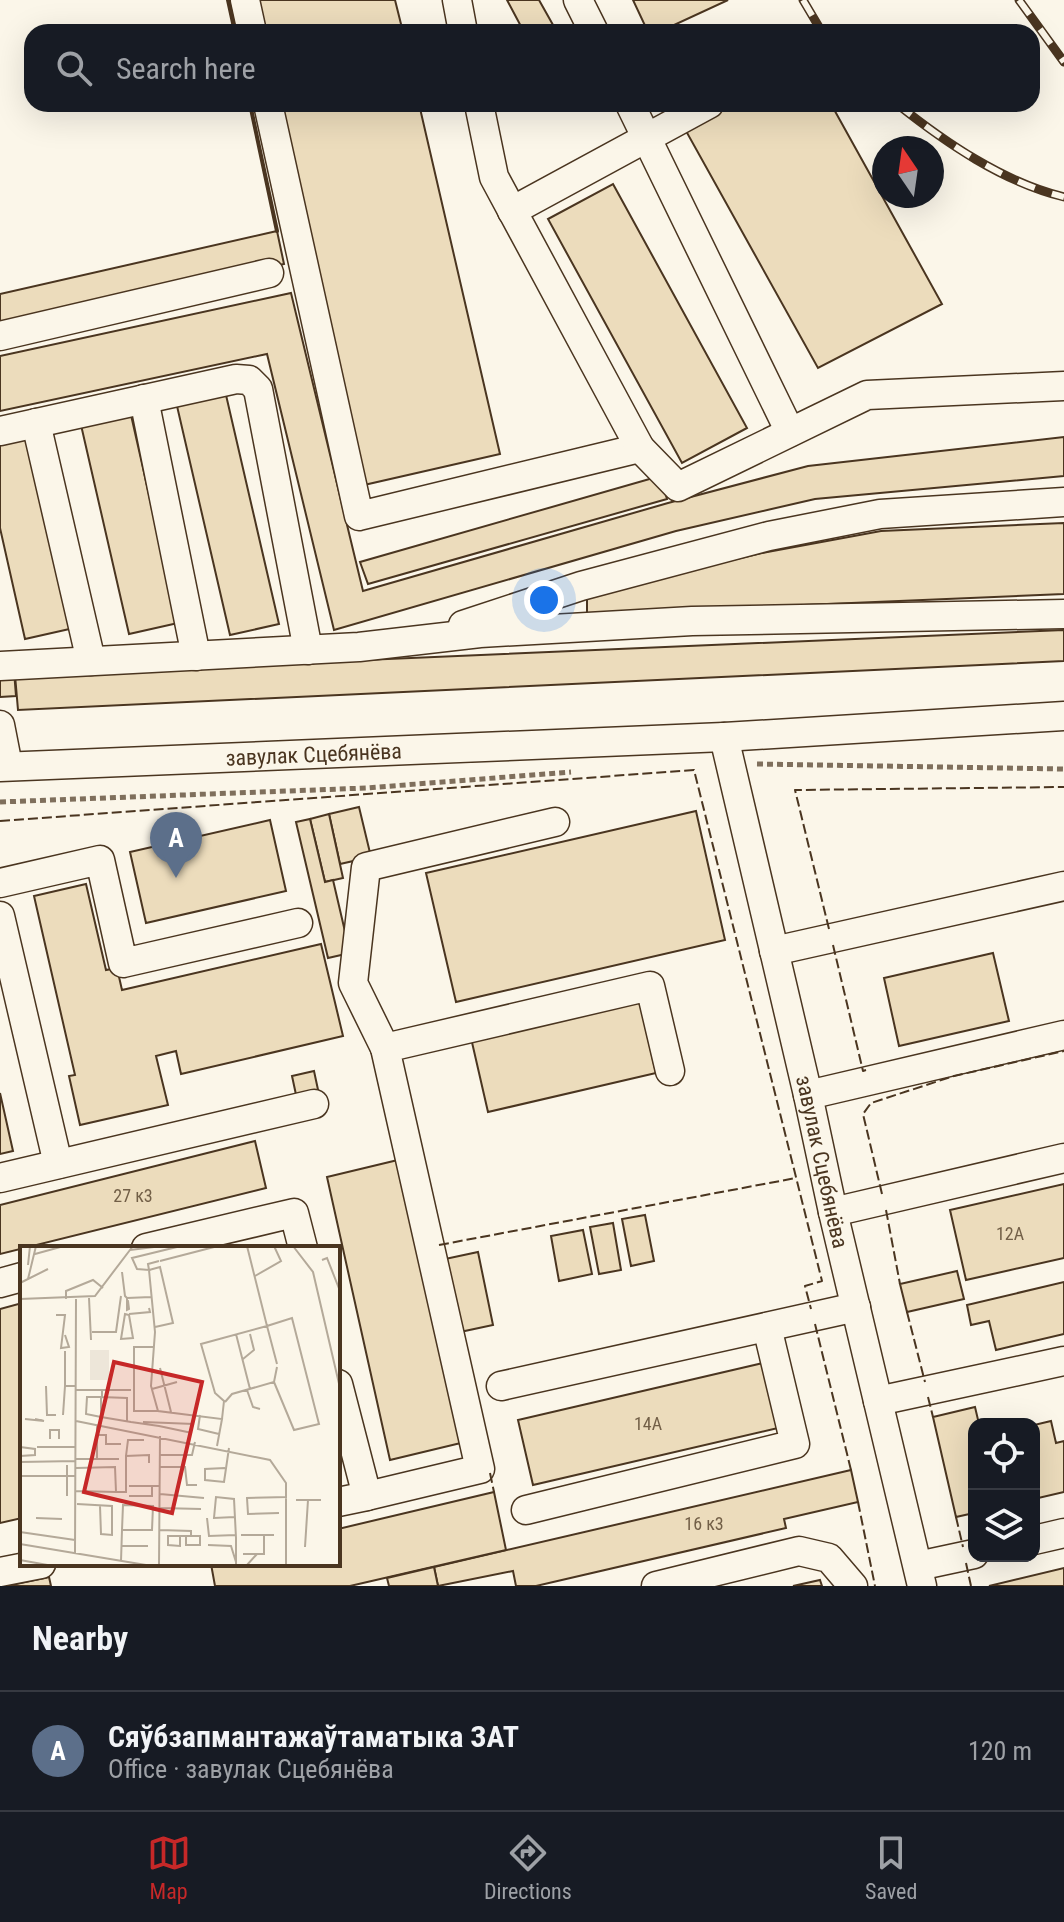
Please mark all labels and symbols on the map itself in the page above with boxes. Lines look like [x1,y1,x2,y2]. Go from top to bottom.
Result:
north arrow [872,136,944,208]
your location [524,580,564,620]
street label: завулак Сцебянёва [225,738,402,771]
pin: A [150,812,202,878]
street label: завулак Сцебянёва [791,1073,853,1251]
house number: 27 к3 [113,1185,153,1206]
house number: 12А [996,1223,1025,1244]
inset map [20,1246,340,1566]
house number: 14А [634,1413,663,1434]
house number: 16 к3 [684,1513,724,1534]

